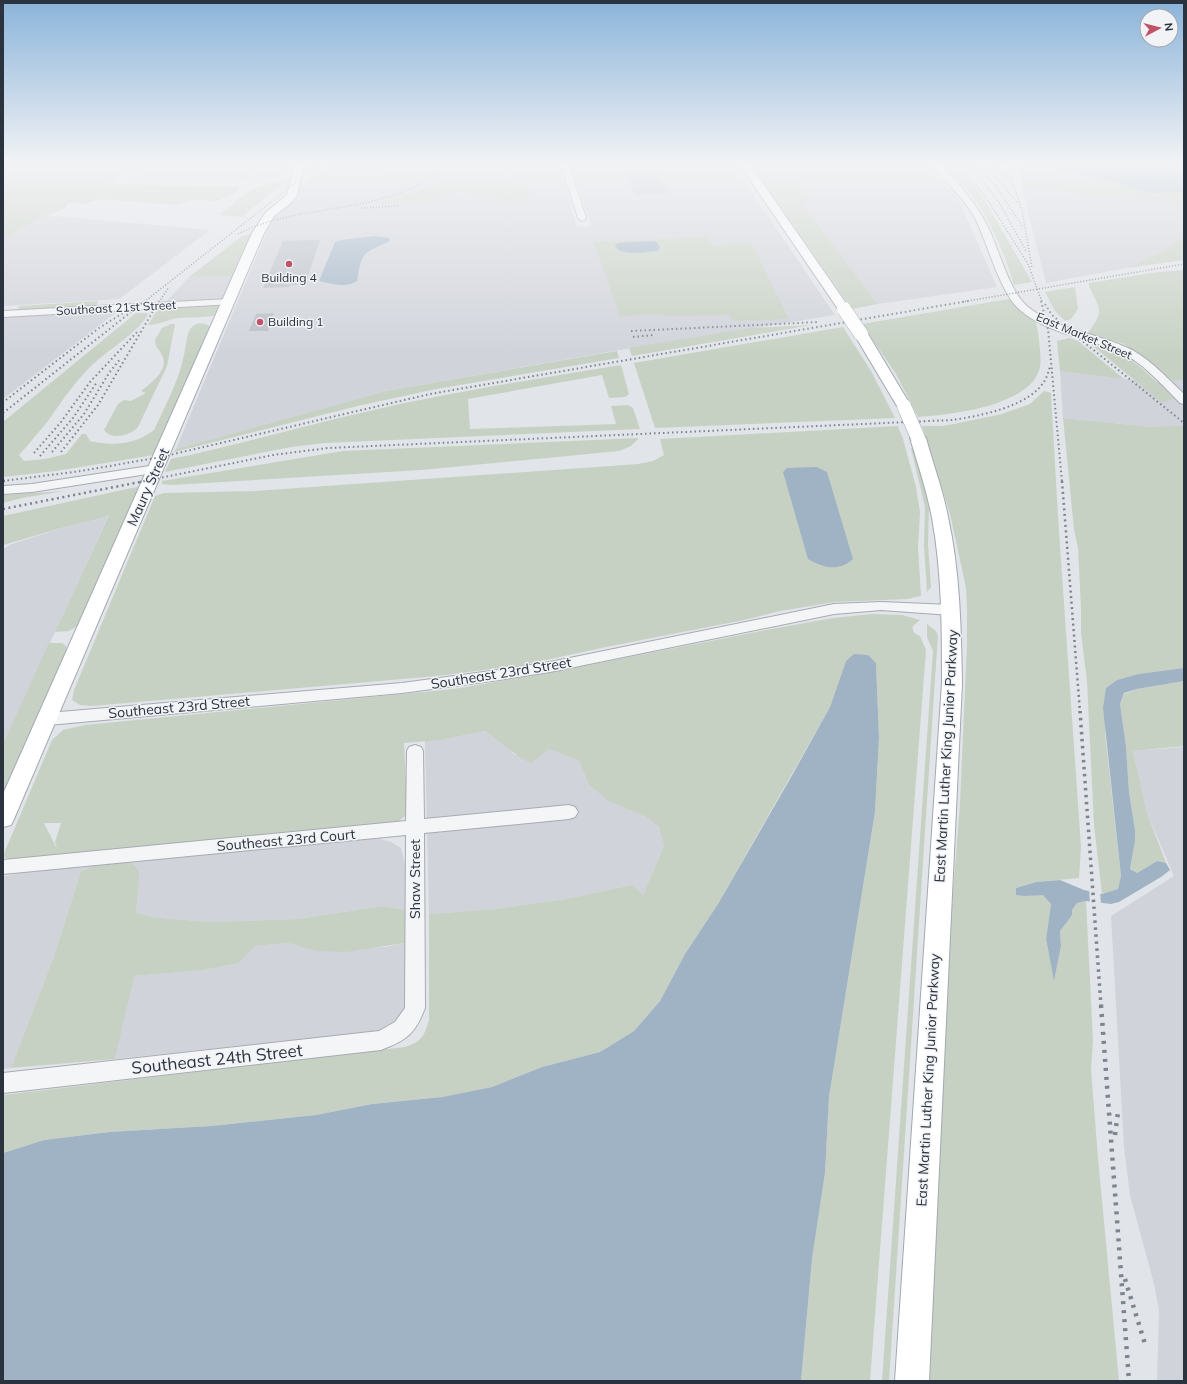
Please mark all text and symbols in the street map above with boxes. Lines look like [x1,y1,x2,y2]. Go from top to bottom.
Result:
north arrow [1139,8,1179,48]
text: N [1161,22,1176,32]
marker: Building 4 [284,259,294,269]
place label: Building 4 [261,270,317,285]
street label: Southeast 21st Street [56,297,176,318]
street label: East Market Street [1034,309,1134,362]
place label: Building 1 [268,314,323,329]
marker: Building 1 [255,317,265,327]
street label: Maury Street [123,445,173,529]
street label: East Martin Luther King Junior Parkway [930,628,962,883]
street label: Southeast 23rd Street [430,653,573,693]
street label: Southeast 23rd Street [108,692,251,722]
street label: Southeast 23rd Court [216,825,356,855]
street label: Shaw Street [406,839,424,919]
street label: East Martin Luther King Junior Parkway [912,952,944,1207]
street label: Southeast 24th Street [130,1039,304,1078]

